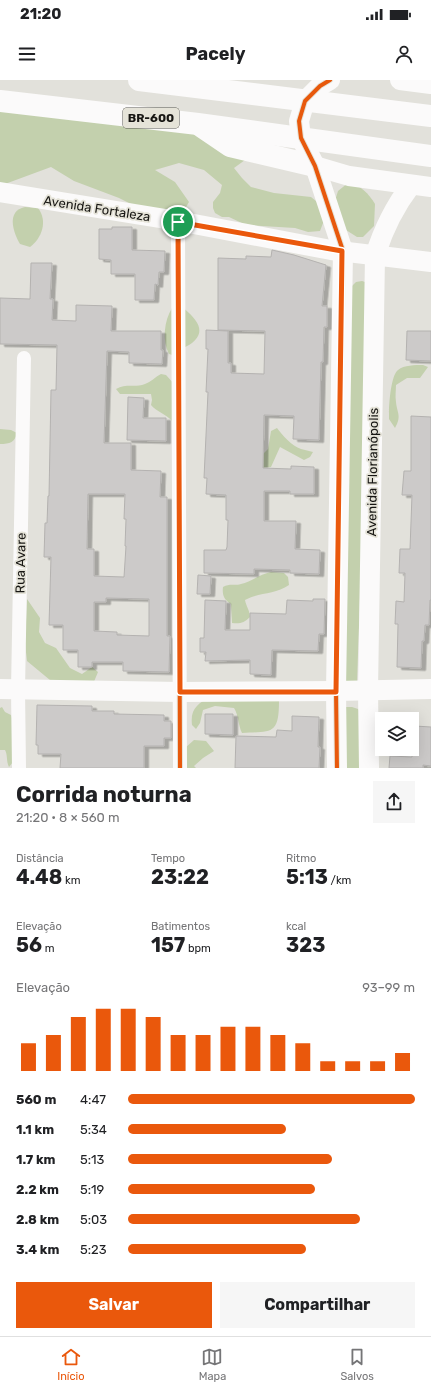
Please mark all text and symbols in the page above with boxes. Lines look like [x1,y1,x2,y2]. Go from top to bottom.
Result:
text: 21:20 [20,5,62,23]
icon: menu [16,43,38,65]
text: Pacely [186,43,245,65]
icon: person [393,43,415,65]
road number: BR-600 [123,108,179,128]
street label: Avenida Fortaleza [42,193,151,224]
pin [161,205,195,239]
icon: arrive [167,211,189,233]
street label: Avenida Florianópolis [364,407,381,536]
street label: Rua Avare [12,532,29,594]
map controls [375,712,419,756]
button: layers [375,712,419,756]
text: Corrida noturna [16,781,192,808]
button: share [373,781,415,823]
text: 21:20 · 8 × 560 m [16,810,120,825]
text: Distância [16,852,64,865]
text: Tempo [151,852,185,865]
text: Ritmo [286,852,316,865]
text: 4.48 [16,865,62,889]
text: 23:22 [151,865,209,889]
text: 5:13 [286,865,328,889]
text: km [62,874,80,887]
text: /km [328,874,351,887]
text: Elevação [16,920,62,933]
text: Batimentos [151,920,210,933]
text: kcal [286,920,306,933]
text: 56 [16,933,42,957]
text: 157 [151,933,185,957]
text: 323 [286,933,325,957]
text: m [42,942,54,955]
text: bpm [185,942,211,955]
text: Elevação [16,980,70,995]
text: 93–99 m [362,980,415,995]
text: 560 m [16,1092,56,1107]
text: 4:47 [80,1092,106,1107]
text: 1.1 km [16,1122,54,1137]
text: 5:34 [80,1122,107,1137]
text: 1.7 km [16,1152,56,1167]
text: 5:13 [80,1152,104,1167]
text: 2.2 km [16,1182,59,1197]
text: 5:19 [80,1182,104,1197]
text: 2.8 km [16,1212,59,1227]
text: 5:03 [80,1212,107,1227]
text: 3.4 km [16,1242,59,1257]
text: 5:23 [80,1242,107,1257]
button: Salvar [16,1282,212,1328]
button: Compartilhar [220,1282,415,1328]
tab: Início [57,1346,85,1383]
tab: Mapa [199,1346,226,1383]
tab: Salvos [340,1346,374,1383]

